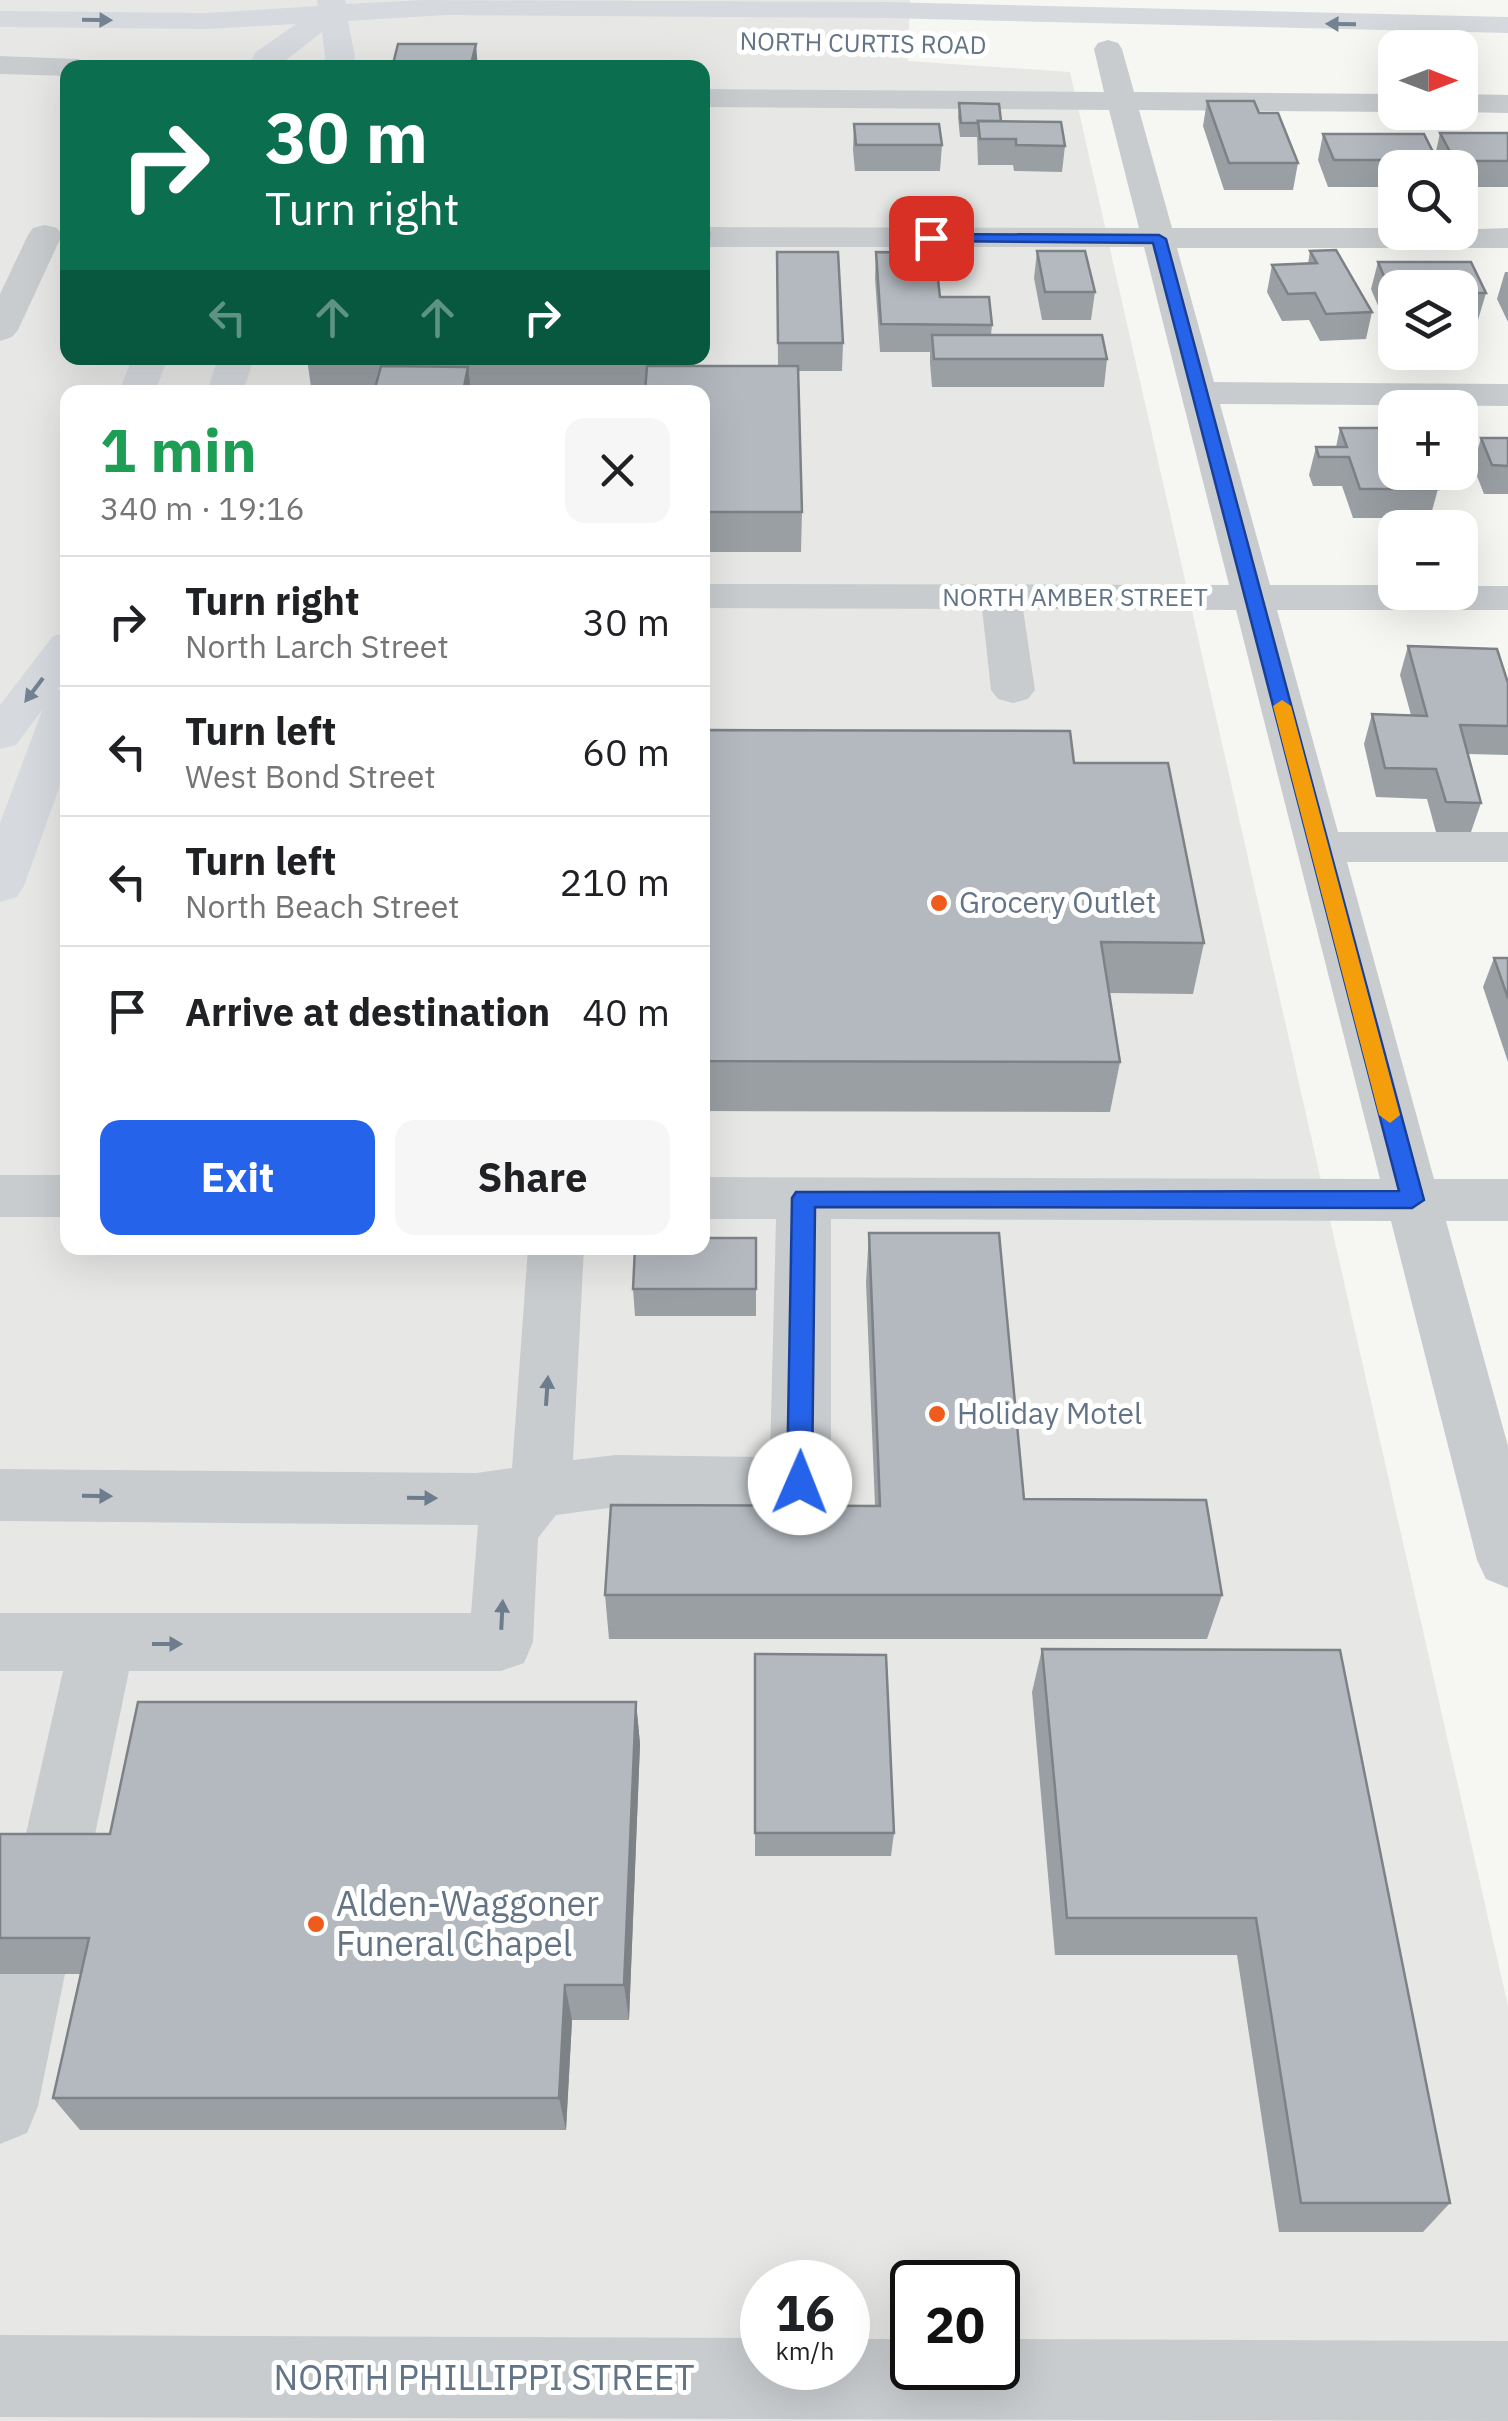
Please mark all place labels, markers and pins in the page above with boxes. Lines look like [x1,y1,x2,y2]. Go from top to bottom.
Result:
pin [889,196,974,281]
place label: Grocery Outlet [959,882,1156,921]
marker: Grocery Outlet [928,892,950,914]
place label: Holiday Motel [957,1393,1142,1432]
marker: Holiday Motel [926,1403,948,1425]
place label: Alden-Waggoner Funeral Chapel [336,1880,599,1966]
marker: Alden-Waggoner Funeral Chapel [305,1913,327,1935]

